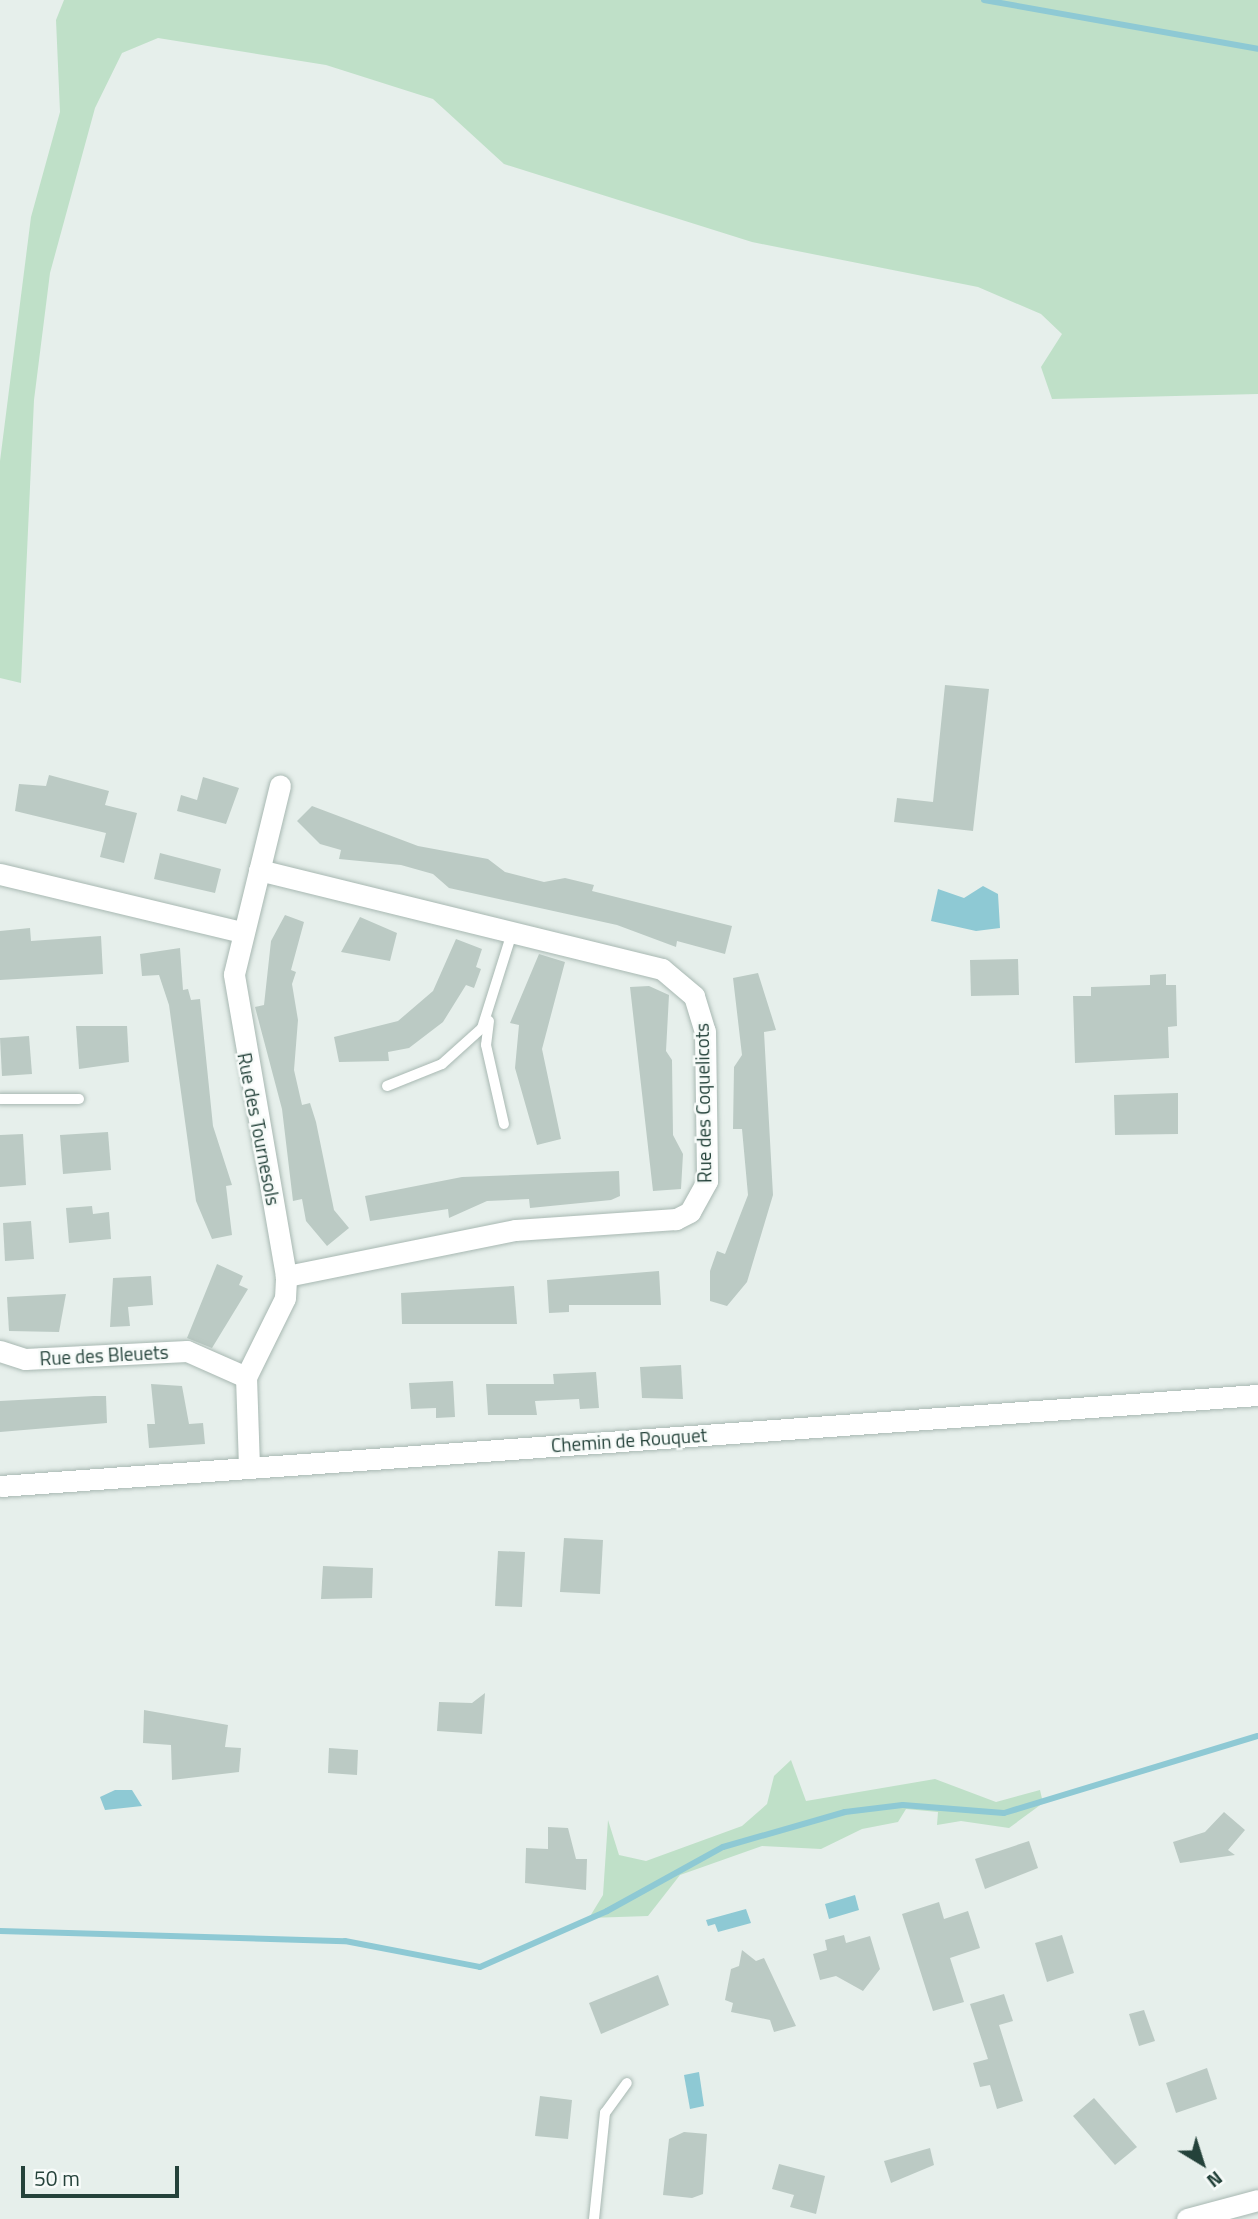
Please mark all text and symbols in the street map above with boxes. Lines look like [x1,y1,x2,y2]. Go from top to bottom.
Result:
street label: Rue des Coquelicots [690,1023,716,1183]
street label: Rue des Tournesols [233,1051,285,1207]
street label: Rue des Bleuets [39,1340,169,1370]
street label: Chemin de Rouquet [550,1423,708,1457]
north arrow [1167,2128,1237,2198]
scale bar [24,2152,182,2196]
text: 50 m [34,2162,80,2194]
text: N [1201,2164,1229,2195]

